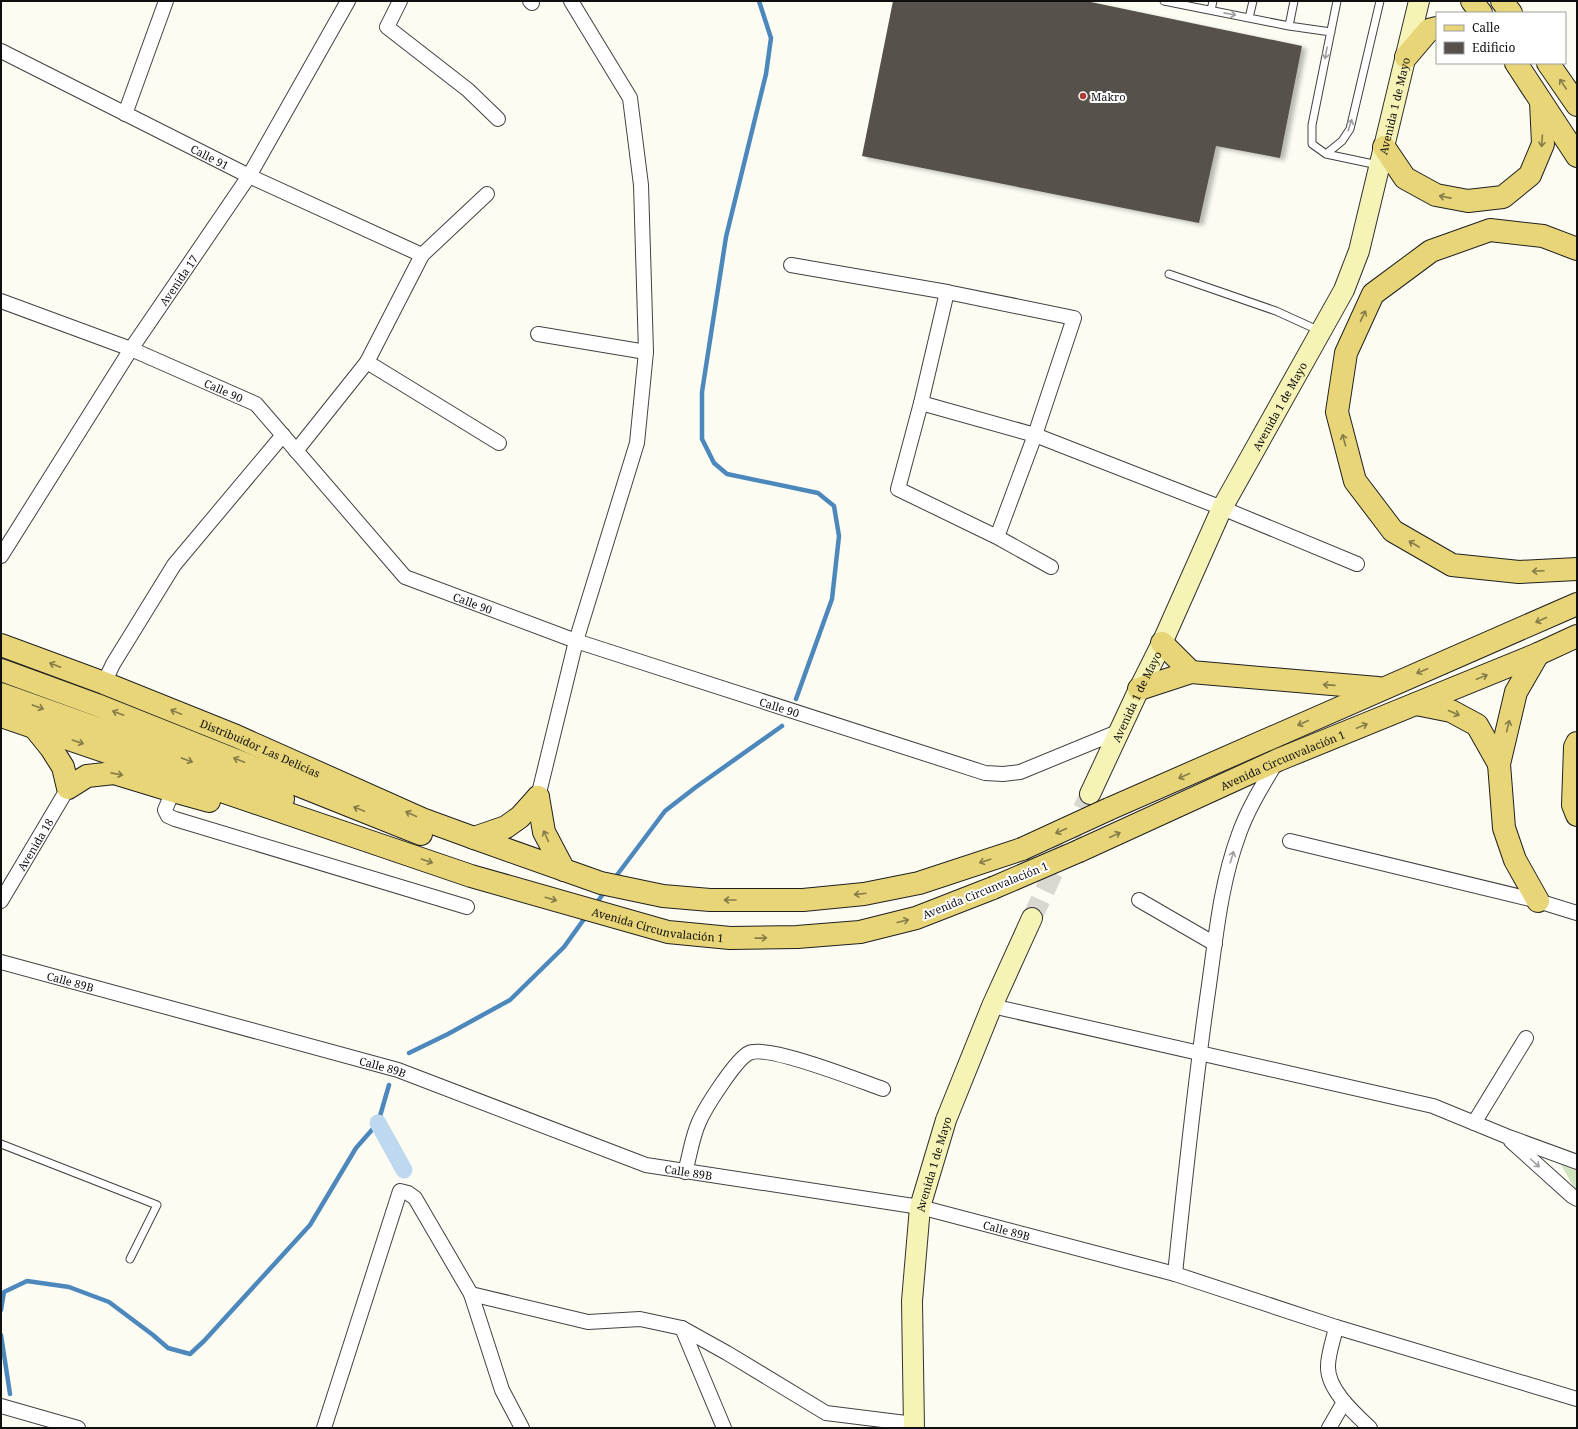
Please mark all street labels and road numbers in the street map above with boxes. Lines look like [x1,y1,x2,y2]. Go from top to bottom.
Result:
street label: Avenida 1 de Mayo [1375,56,1413,156]
street label: Calle 91 [188,140,232,172]
street label: Avenida 17 [156,252,201,308]
street label: Avenida 1 de Mayo [1248,359,1310,453]
street label: Calle 90 [202,375,246,405]
street label: Calle 90 [451,588,495,617]
street label: Avenida 1 de Mayo [1108,648,1164,744]
street label: Calle 90 [758,693,801,720]
street label: Distribuidor Las Delicias [198,715,323,780]
street label: Avenida Circunvalación 1 [1218,726,1347,793]
street label: Avenida 18 [13,815,56,873]
street label: Avenida Circunvalación 1 [920,858,1050,922]
street label: Avenida Circunvalación 1 [590,903,724,945]
street label: Calle 89B [45,967,96,994]
street label: Calle 89B [358,1052,409,1080]
street label: Avenida 1 de Mayo [912,1114,954,1213]
street label: Calle 89B [664,1160,713,1183]
street label: Calle 89B [982,1216,1032,1243]

